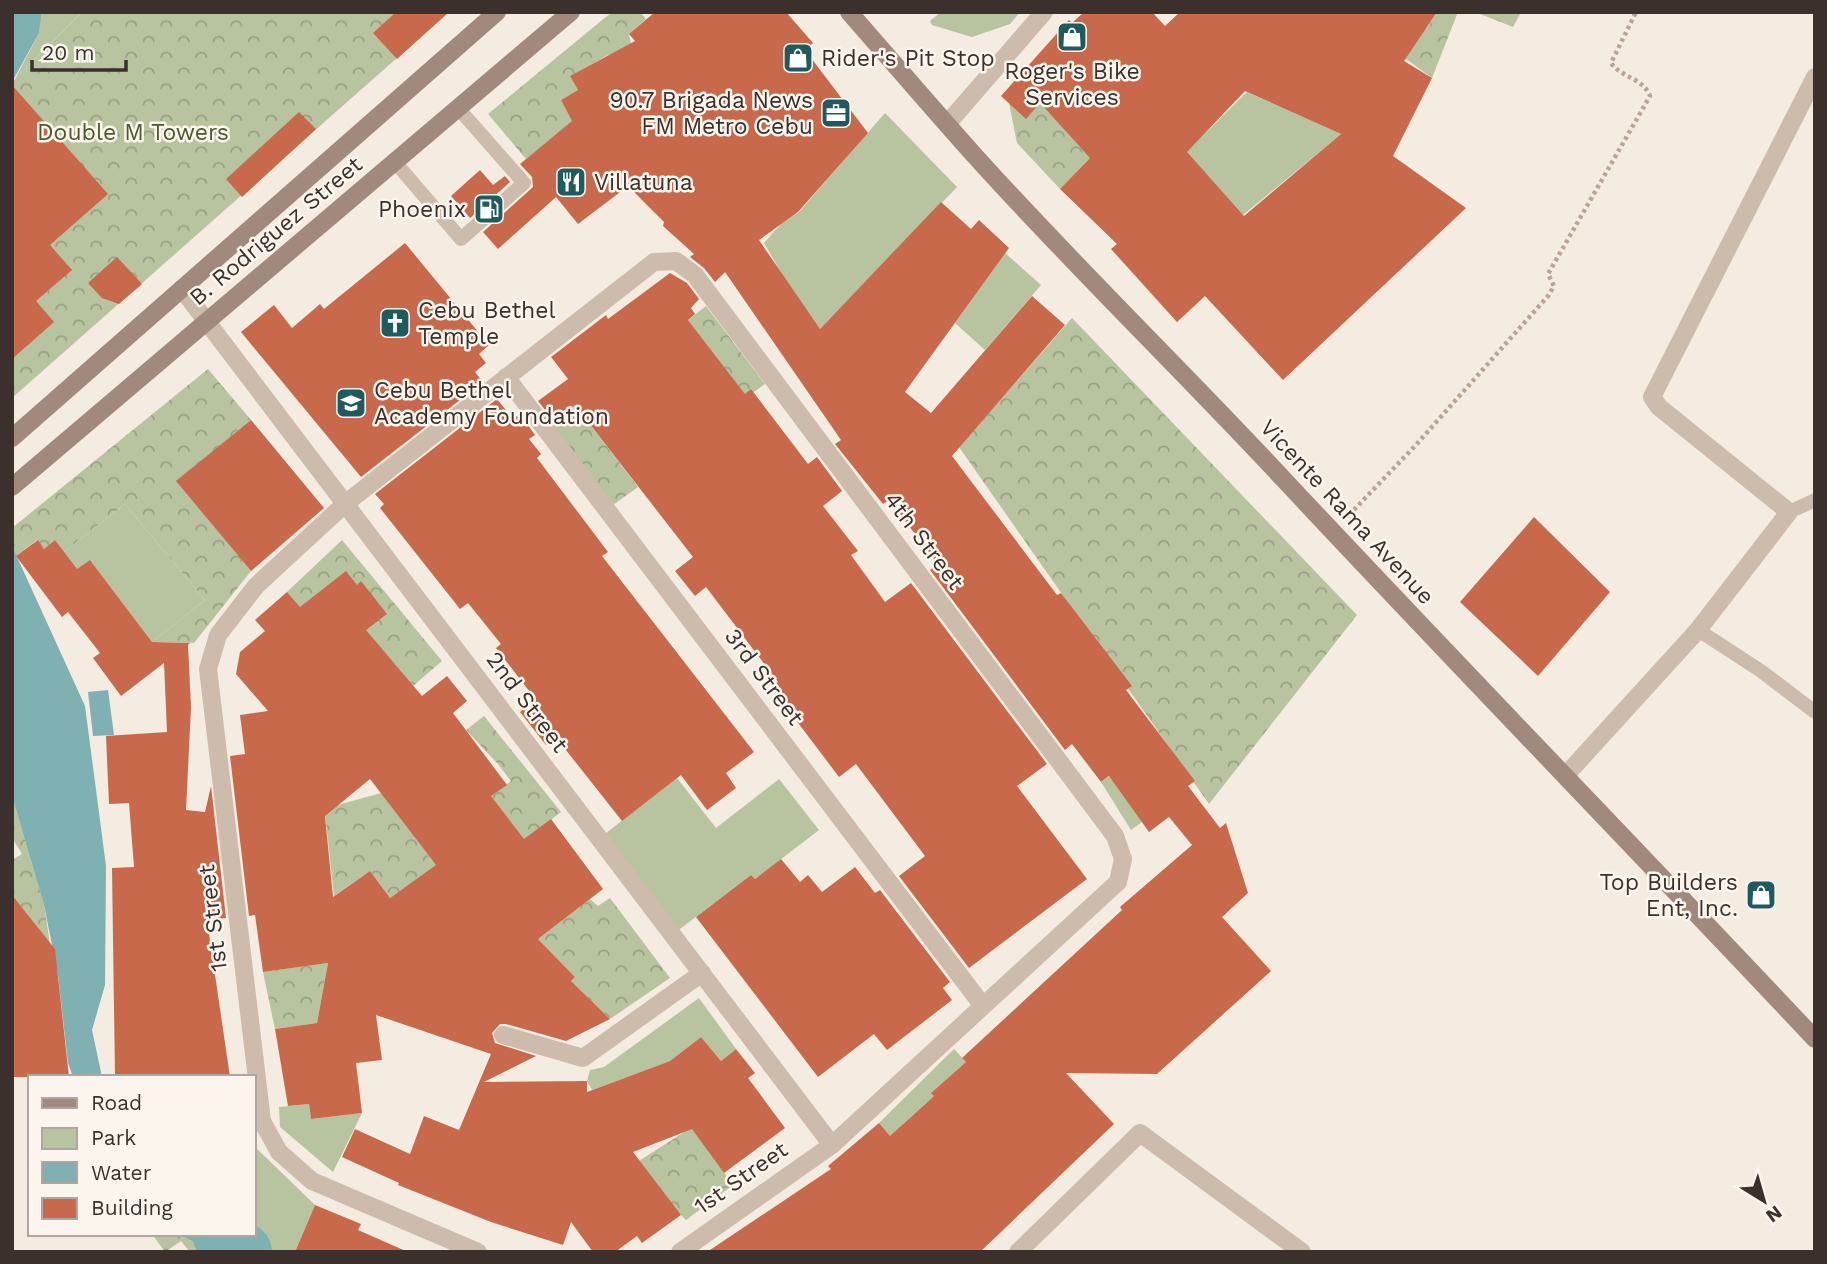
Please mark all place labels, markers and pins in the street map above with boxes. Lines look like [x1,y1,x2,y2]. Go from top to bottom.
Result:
shop icon: Roger's Bike Services [1055,20,1089,54]
shop icon: Rider's Pit Stop [781,41,815,75]
place label: Rider's Pit Stop [821,45,995,72]
place label: Roger's Bike Services [1004,58,1140,111]
place label: 90.7 Brigada News FM Metro Cebu [610,87,813,140]
office icon: 90.7 Brigada News FM Metro Cebu [819,96,853,130]
restaurant icon: Villatuna [554,165,588,199]
place label: Villatuna [594,169,693,196]
fuel station icon: Phoenix [472,192,506,226]
place label: Phoenix [378,196,466,223]
place label: Cebu Bethel Temple [418,297,556,350]
church icon: Cebu Bethel Temple [378,306,412,340]
place label: Cebu Bethel Academy Foundation [374,377,609,430]
school or university icon: Cebu Bethel Academy Foundation [334,386,368,420]
place label: Top Builders Ent, Inc. [1599,869,1738,922]
shop icon: Top Builders Ent, Inc. [1744,878,1778,912]

